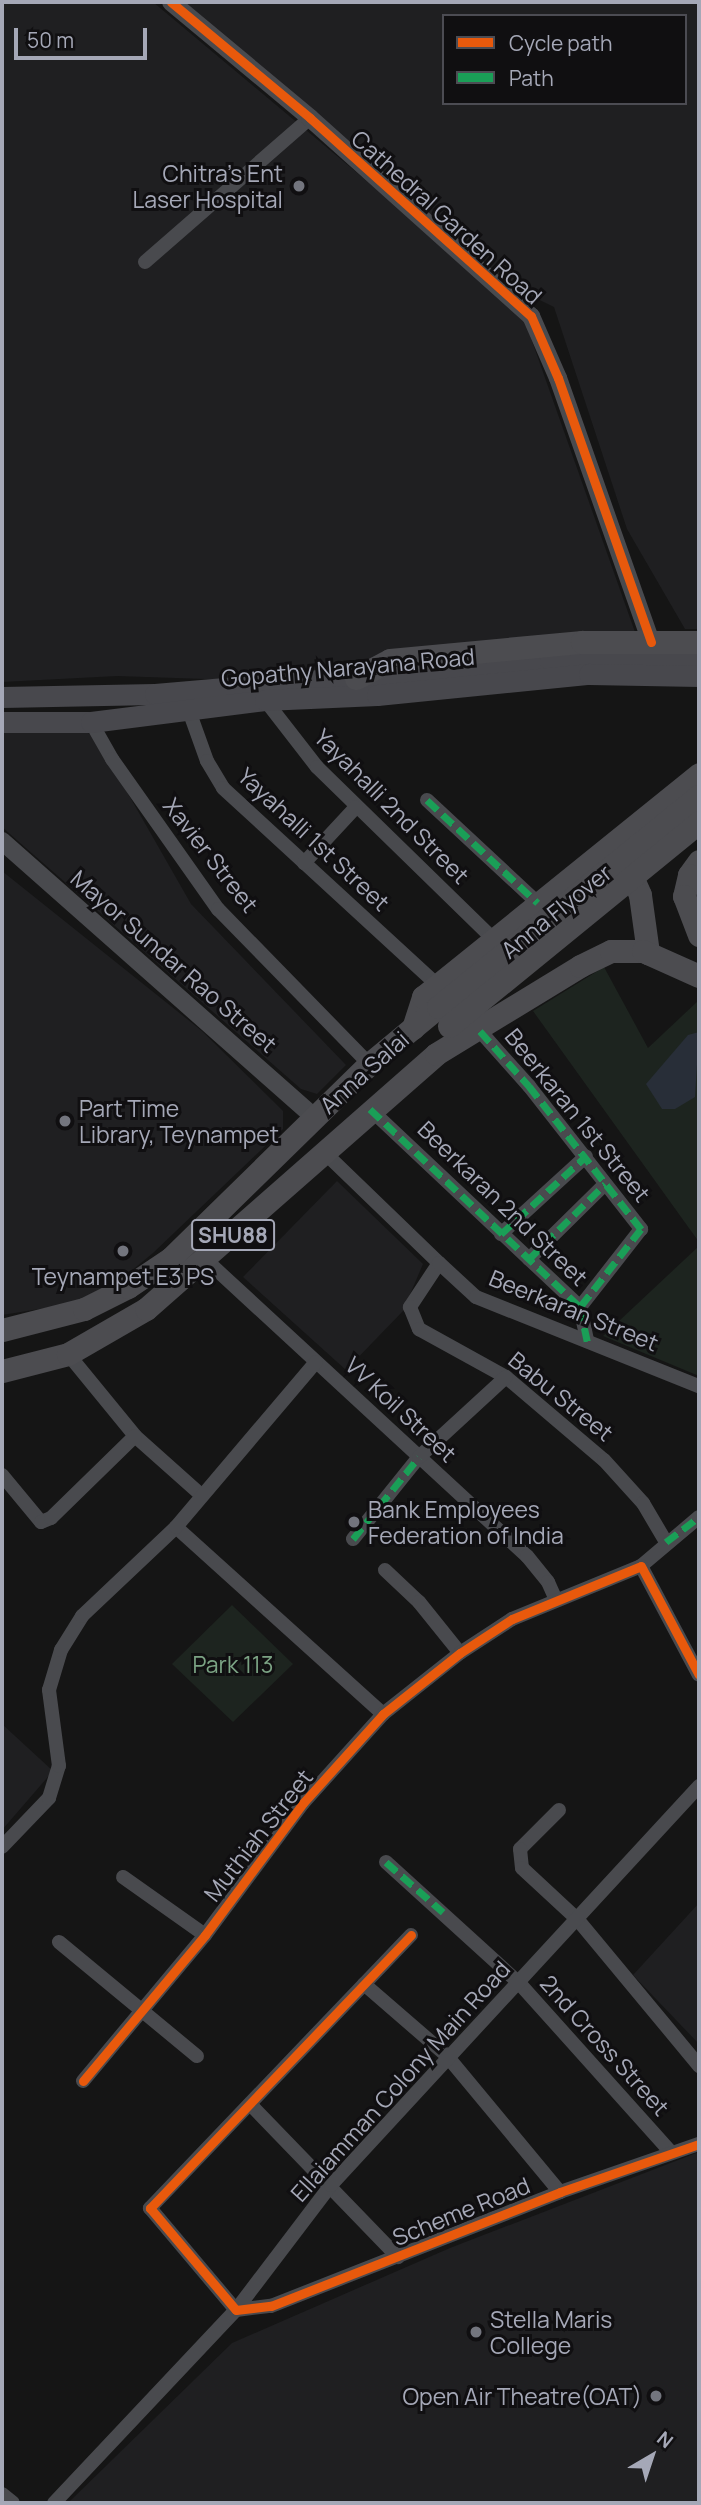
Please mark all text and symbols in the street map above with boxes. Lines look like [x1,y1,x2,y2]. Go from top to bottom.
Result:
scale bar [18,14,150,58]
legend [442,14,687,105]
text: 50 m [27,26,74,54]
text: Cycle path [509,29,612,57]
text: Path [509,64,554,92]
street label: Cathedral Garden Road [346,124,548,310]
place label: Chitra's Ent Laser Hospital [132,159,283,213]
marker: Chitra's Ent Laser Hospital [289,176,309,196]
street label: Gopathy Narayana Road [220,642,476,692]
street label: Yayahalli 2nd Street [309,723,475,889]
street label: Yayahalli 1st Street [233,762,395,916]
street label: Xavier Street [158,792,264,918]
street label: Anna Flyover [495,858,617,964]
street label: Mayor Sundar Rao Street [66,864,282,1058]
street label: Beerkaran 1st Street [500,1023,656,1207]
street label: Anna Salai [314,1025,414,1119]
place label: Part Time Library, Teynampet [79,1094,279,1148]
marker: Part Time Library, Teynampet [57,1113,73,1129]
street label: Beerkaran 2nd Street [413,1115,593,1291]
road number: SHU88 [191,1218,275,1252]
marker: Teynampet E3 PS [115,1243,131,1259]
place label: Teynampet E3 PS [32,1262,214,1290]
street label: Beerkaran Street [485,1264,663,1356]
street label: Babu Street [503,1346,619,1446]
street label: VV Koil Street [340,1351,462,1467]
place label: Bank Employees Federation of India [368,1495,564,1549]
marker: Bank Employees Federation of India [346,1514,362,1530]
park label: Park 113 [192,1650,274,1678]
street label: Muthiah Street [198,1764,318,1906]
street label: Ellaiamman Colony Main Road [285,1955,515,2207]
street label: 2nd Cross Street [535,1969,675,2121]
street label: Scheme Road [388,2171,534,2251]
place label: Stella Maris College [490,2305,612,2359]
marker: Stella Maris College [468,2324,484,2340]
place label: Open Air Theatre(OAT) [402,2382,642,2410]
marker: Open Air Theatre(OAT) [648,2388,664,2404]
north arrow [617,2421,687,2491]
text: N [652,2425,679,2454]

